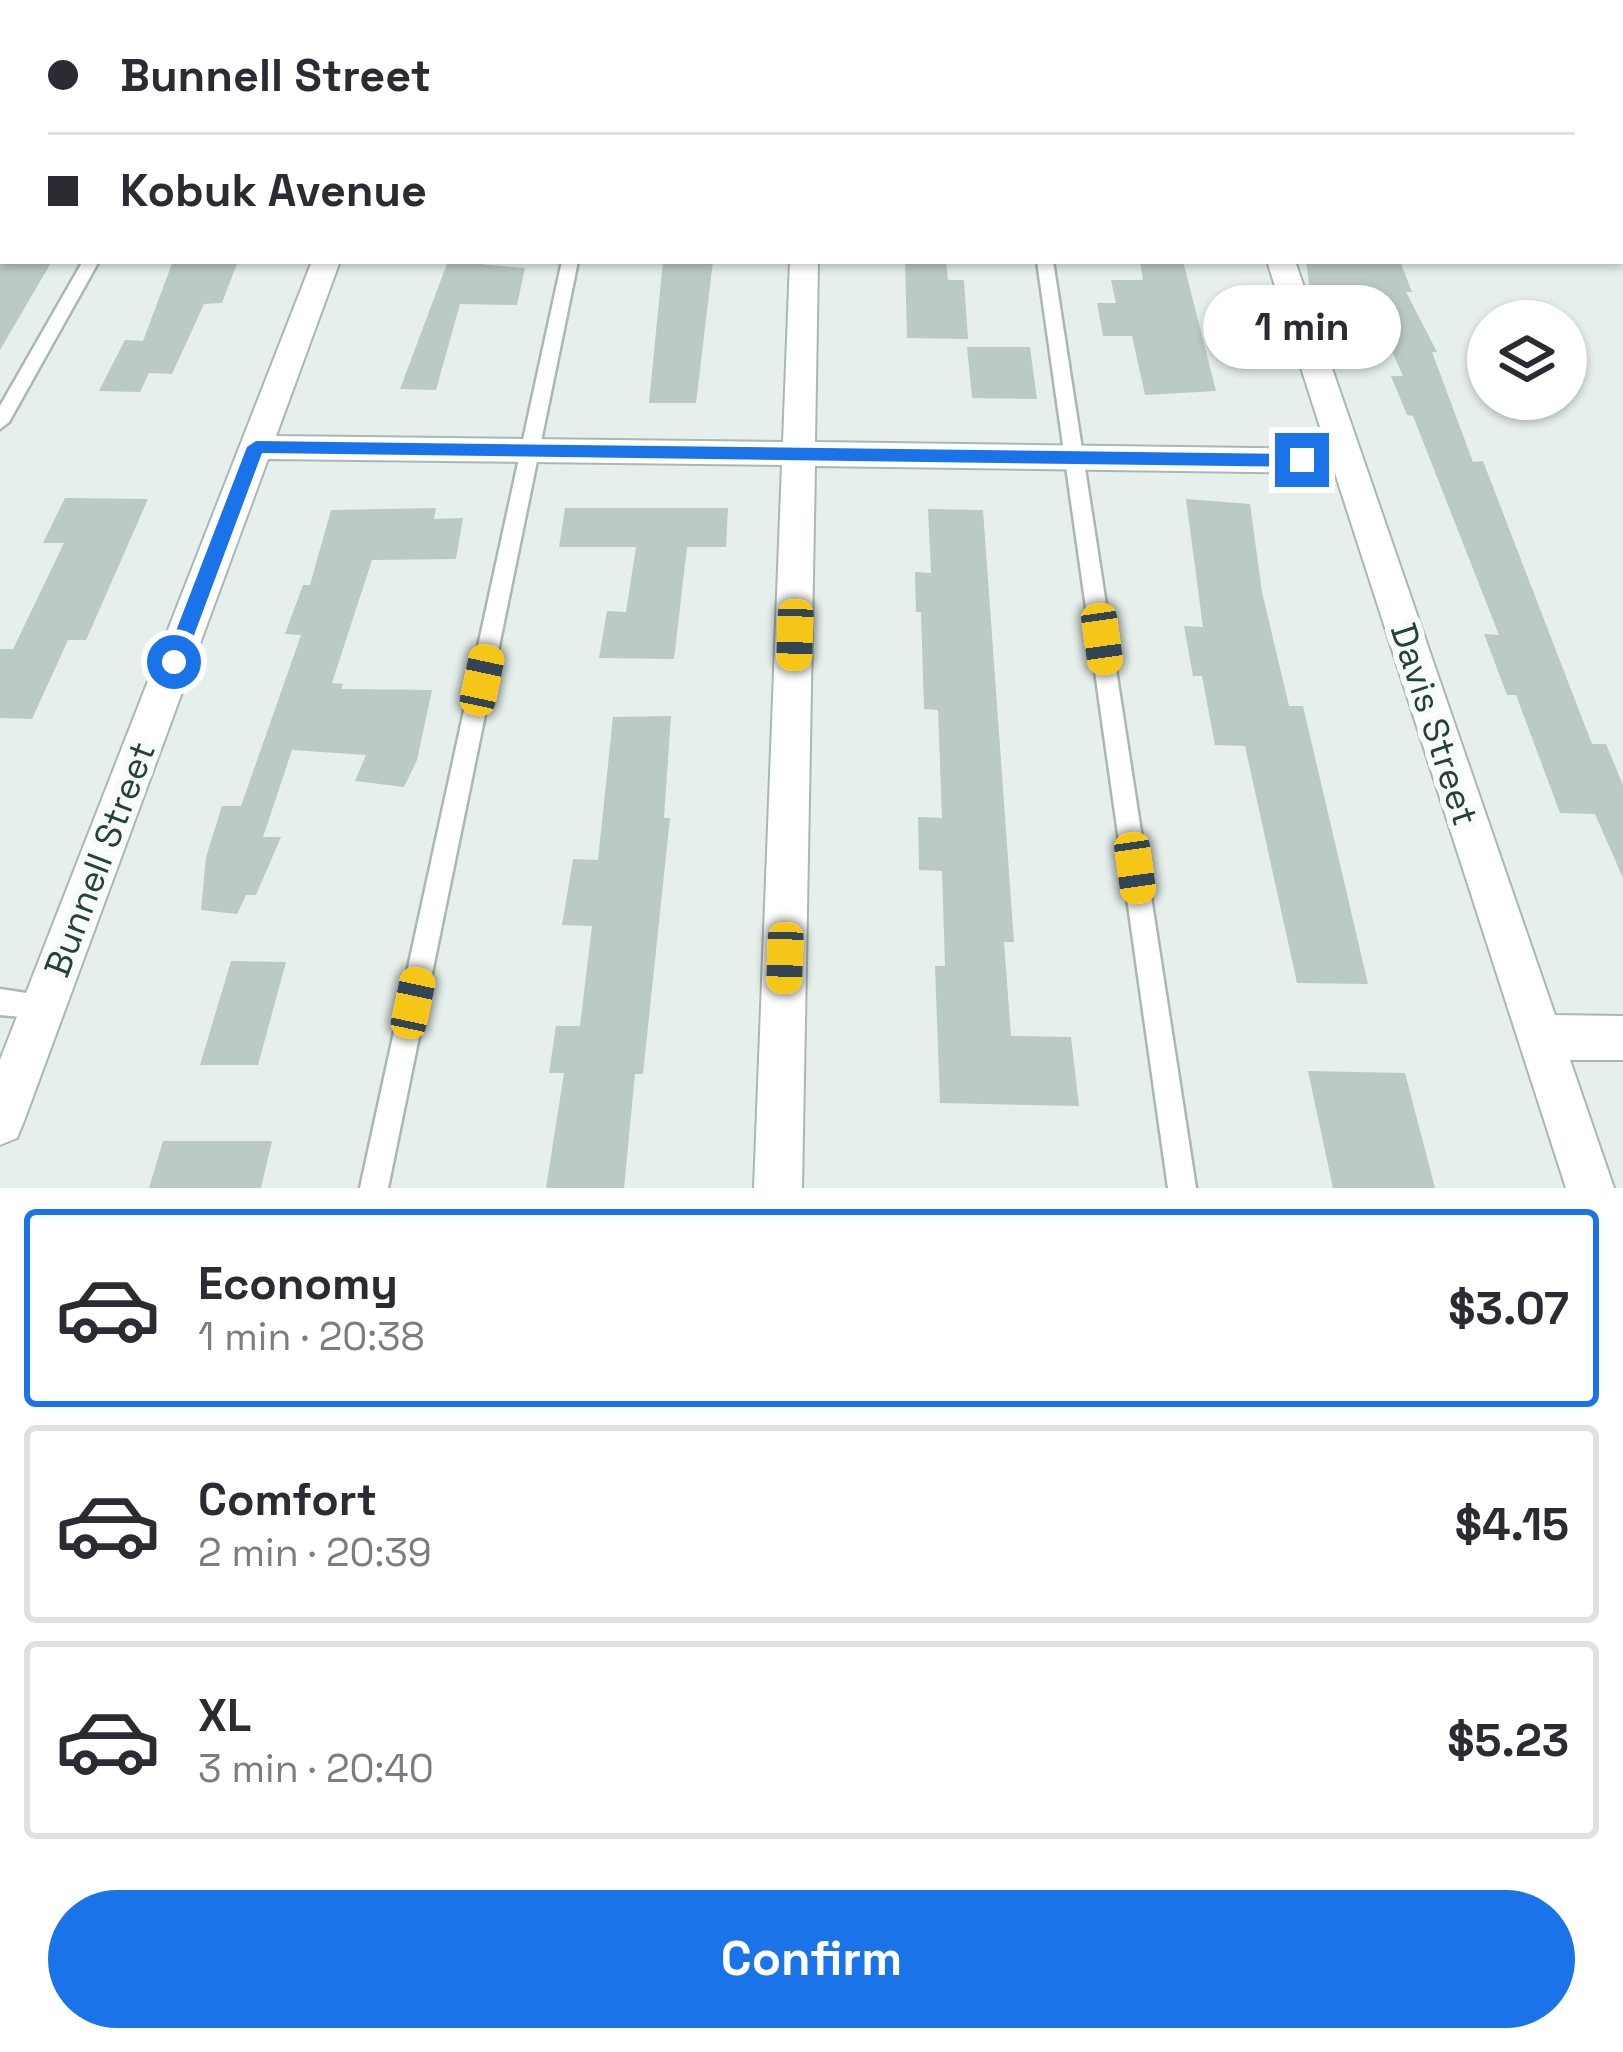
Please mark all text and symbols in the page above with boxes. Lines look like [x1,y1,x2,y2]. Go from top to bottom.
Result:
text: Bunnell Street [120,47,431,104]
text: Kobuk Avenue [120,162,427,219]
callout: 1 min [1203,286,1401,370]
map controls [1467,300,1587,420]
button: layers [1467,300,1587,420]
text: 1 min [1254,302,1350,351]
route end [1275,433,1329,487]
car [776,598,814,672]
car [1079,601,1125,677]
street label: Davis Street [1380,617,1488,831]
route start [147,635,201,689]
car [457,641,507,719]
street label: Bunnell Street [34,735,166,983]
car [1112,830,1158,906]
car [766,921,804,995]
car [388,964,438,1042]
icon: car [54,1254,162,1362]
text: Economy [198,1255,398,1312]
text: $3.07 [1448,1280,1569,1337]
text: 1 min · 20:38 [198,1312,425,1361]
icon: car [54,1470,162,1578]
text: Comfort [198,1471,377,1528]
text: $4.15 [1455,1496,1569,1553]
text: 2 min · 20:39 [198,1528,432,1577]
icon: car [54,1686,162,1794]
text: XL [198,1687,251,1744]
text: $5.23 [1447,1712,1569,1769]
text: 3 min · 20:40 [198,1744,434,1793]
button: Confirm [48,1890,1575,2028]

